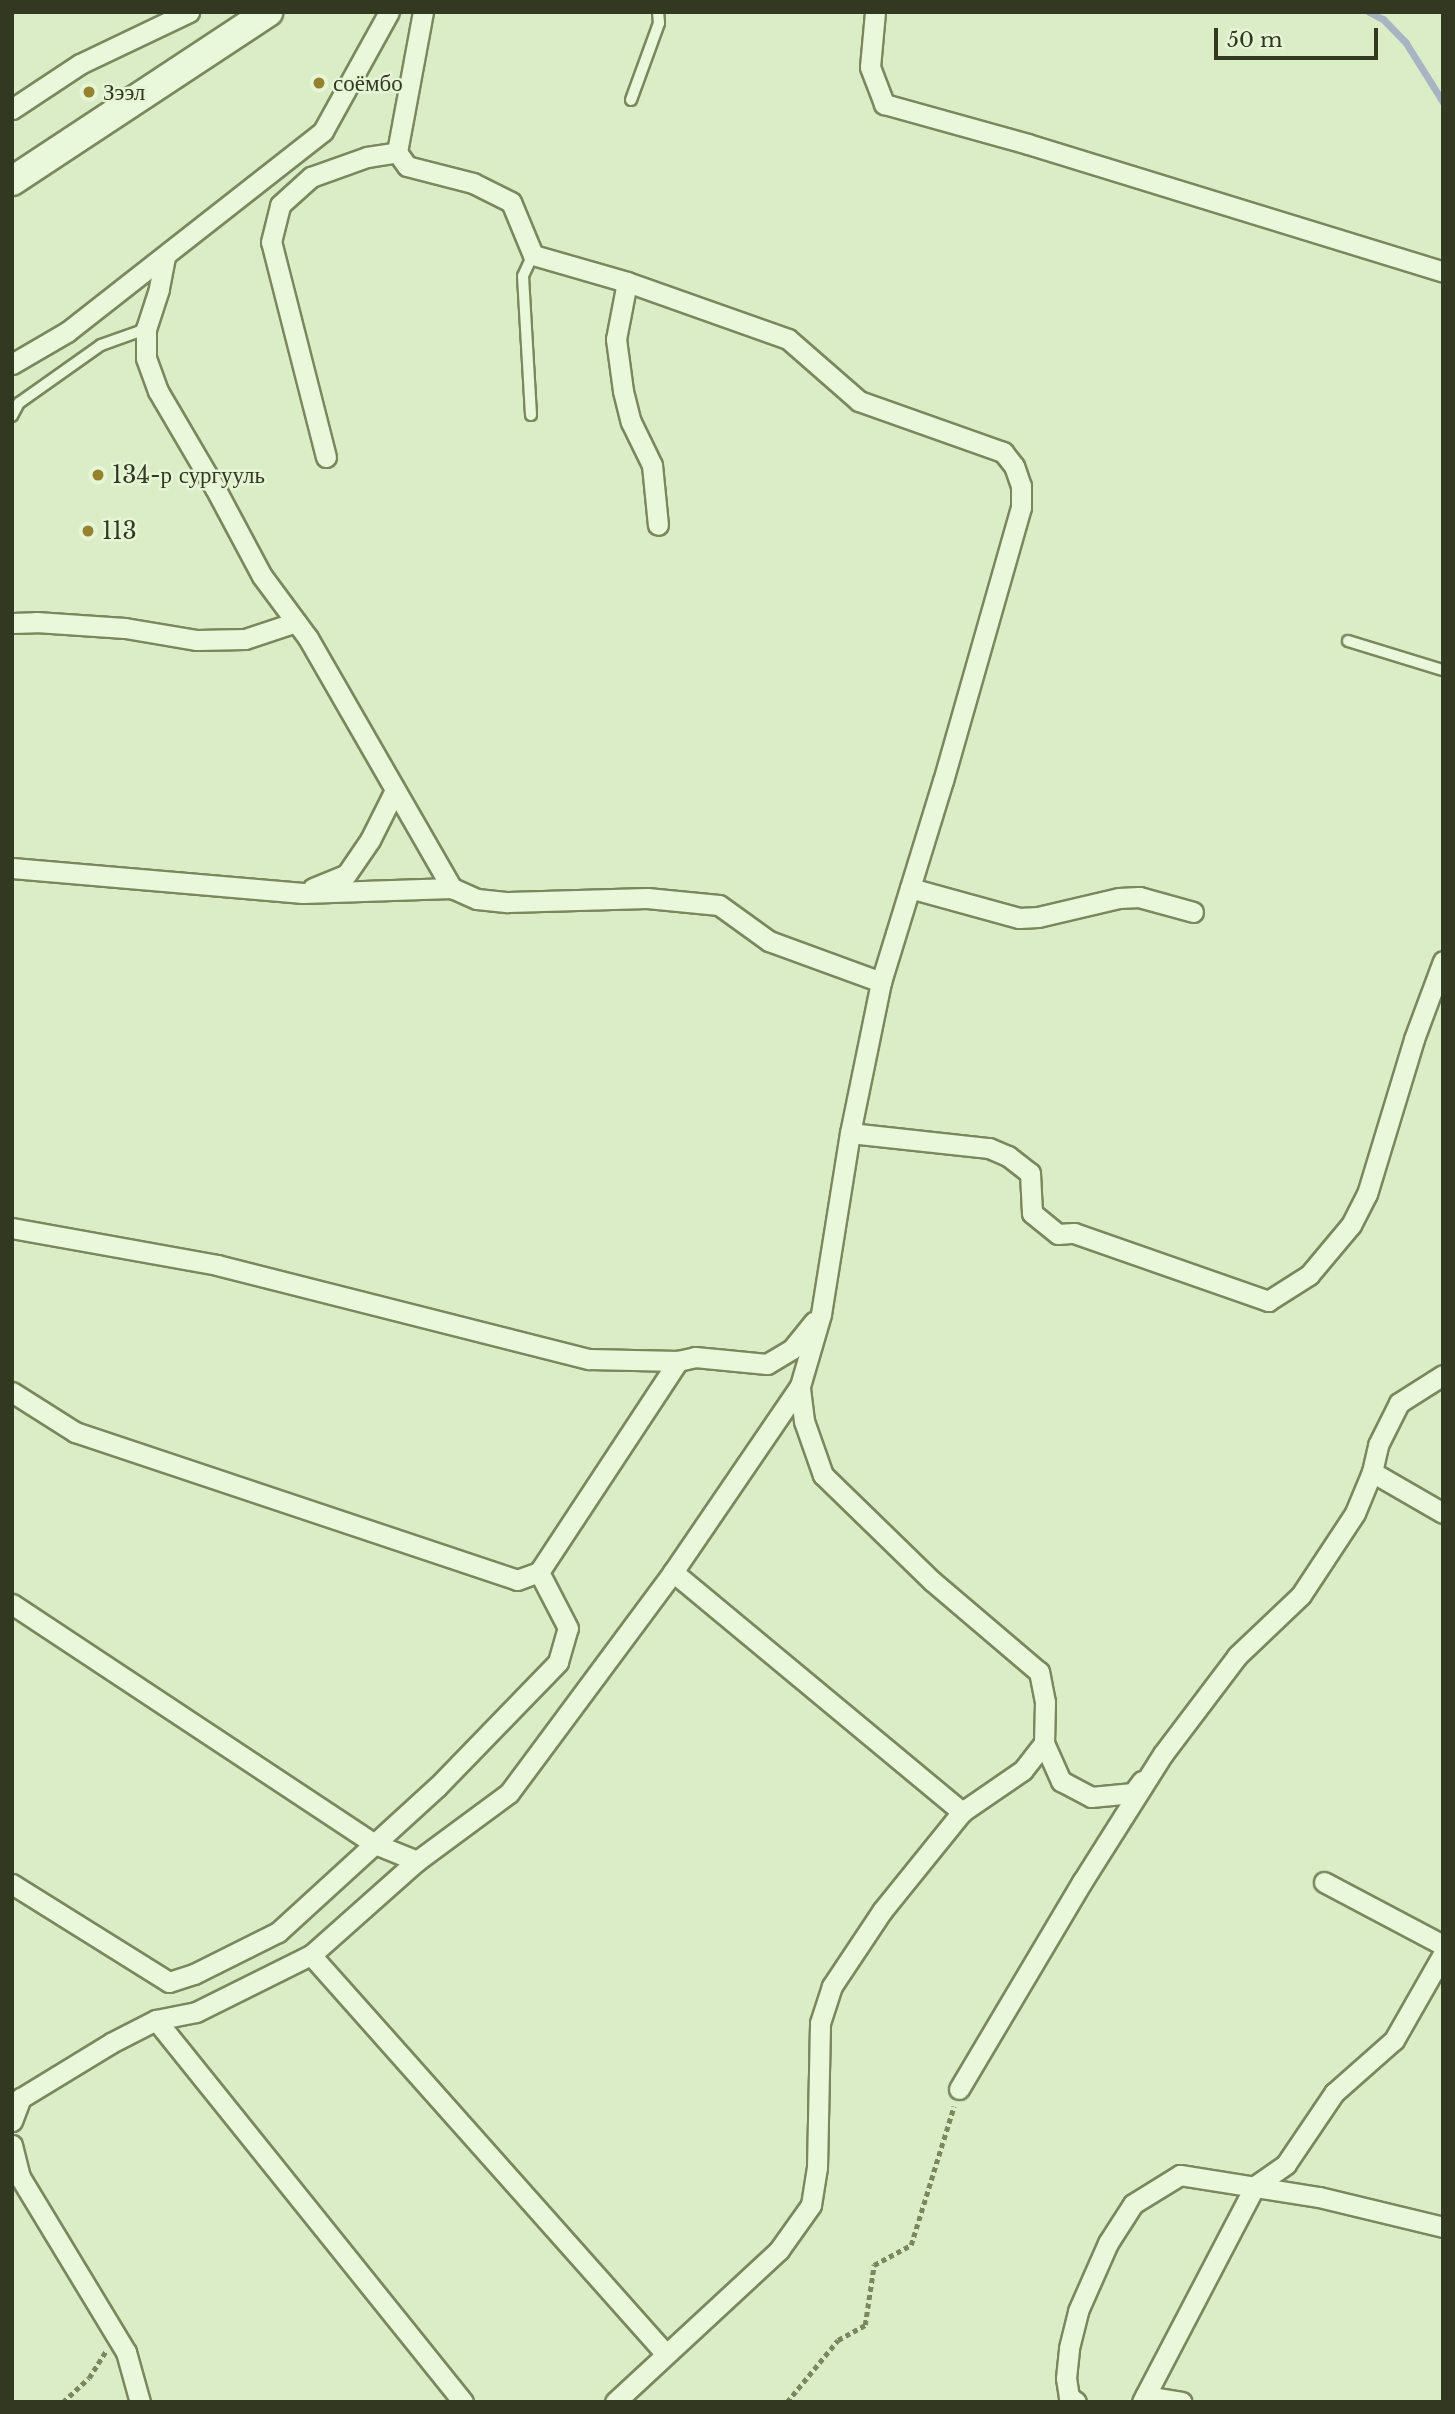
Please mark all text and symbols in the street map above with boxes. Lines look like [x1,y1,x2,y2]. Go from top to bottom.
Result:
scale bar [1217,14,1382,58]
text: 50 m [1227,27,1282,53]
place label: соёмбо [333,69,403,97]
marker: соёмбо [311,75,327,91]
place label: Зээл [103,78,145,106]
marker: Зээл [81,84,97,100]
place label: 134-р сургууль [112,461,265,489]
marker: 134-р сургууль [90,467,106,483]
place label: 113 [102,517,137,545]
marker: 113 [80,523,96,539]

